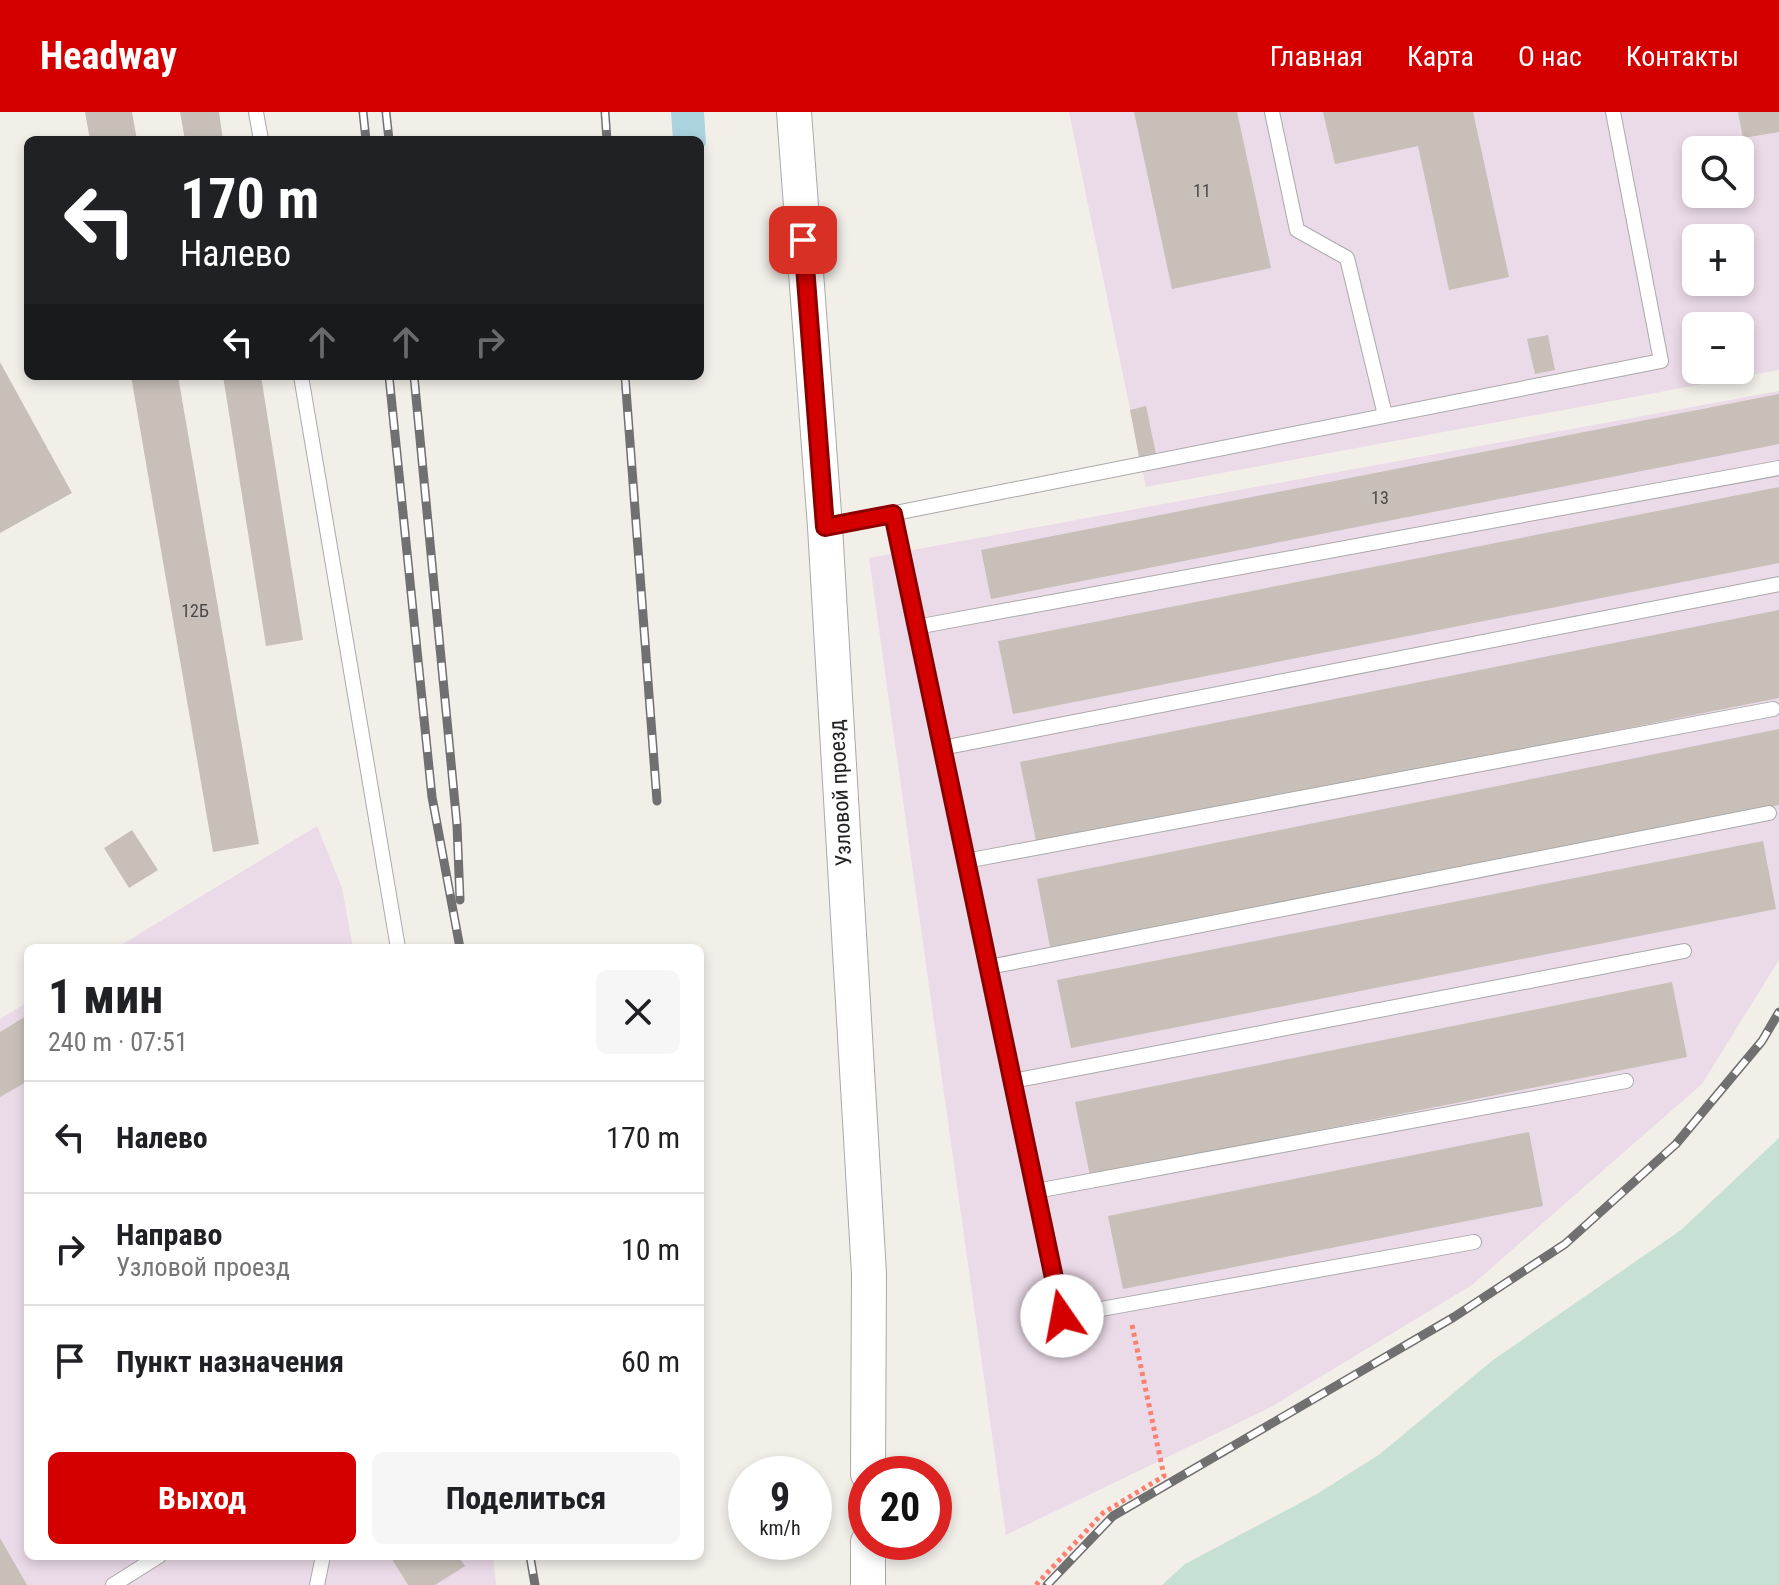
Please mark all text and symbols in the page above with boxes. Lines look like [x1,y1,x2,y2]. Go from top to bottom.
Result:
text: Headway [40,34,177,78]
text: Главная [1270,40,1363,73]
text: Карта [1407,40,1474,73]
text: О нас [1518,40,1582,73]
text: Контакты [1626,40,1739,73]
map controls [1682,136,1754,384]
button: search [1682,136,1754,208]
text: 170 m [180,166,319,232]
icon: left [48,168,152,272]
house number: 11 [1193,180,1211,201]
pin [769,206,837,274]
icon: arrive [781,218,825,262]
button: + [1682,224,1754,296]
text: Налево [180,233,291,275]
button: − [1682,312,1754,384]
icon: left [216,320,260,364]
icon: ahead [300,320,344,364]
icon: ahead [384,320,428,364]
icon: right [468,320,512,364]
house number: 13 [1371,487,1389,508]
house number: 12Б [181,600,209,621]
street label: Узловой проезд [824,719,856,867]
text: 1 мин [48,968,163,1025]
button: close [596,970,680,1054]
text: 240 m · 07:51 [48,1027,188,1057]
icon: left [48,1115,92,1159]
text: Налево [116,1120,208,1155]
text: 170 m [606,1120,680,1155]
text: Направо [116,1217,222,1252]
icon: right [48,1227,92,1271]
text: 10 m [621,1232,680,1267]
text: Узловой проезд [116,1252,290,1282]
position arrow [1020,1274,1104,1358]
icon: arrive [48,1339,92,1383]
text: Пункт назначения [116,1344,344,1379]
text: 60 m [621,1344,680,1379]
button: Выход [48,1452,356,1544]
button: Поделиться [372,1452,680,1544]
speed limit sign: 20 [848,1456,952,1560]
text: 9 [770,1474,790,1521]
text: km/h [759,1516,801,1540]

